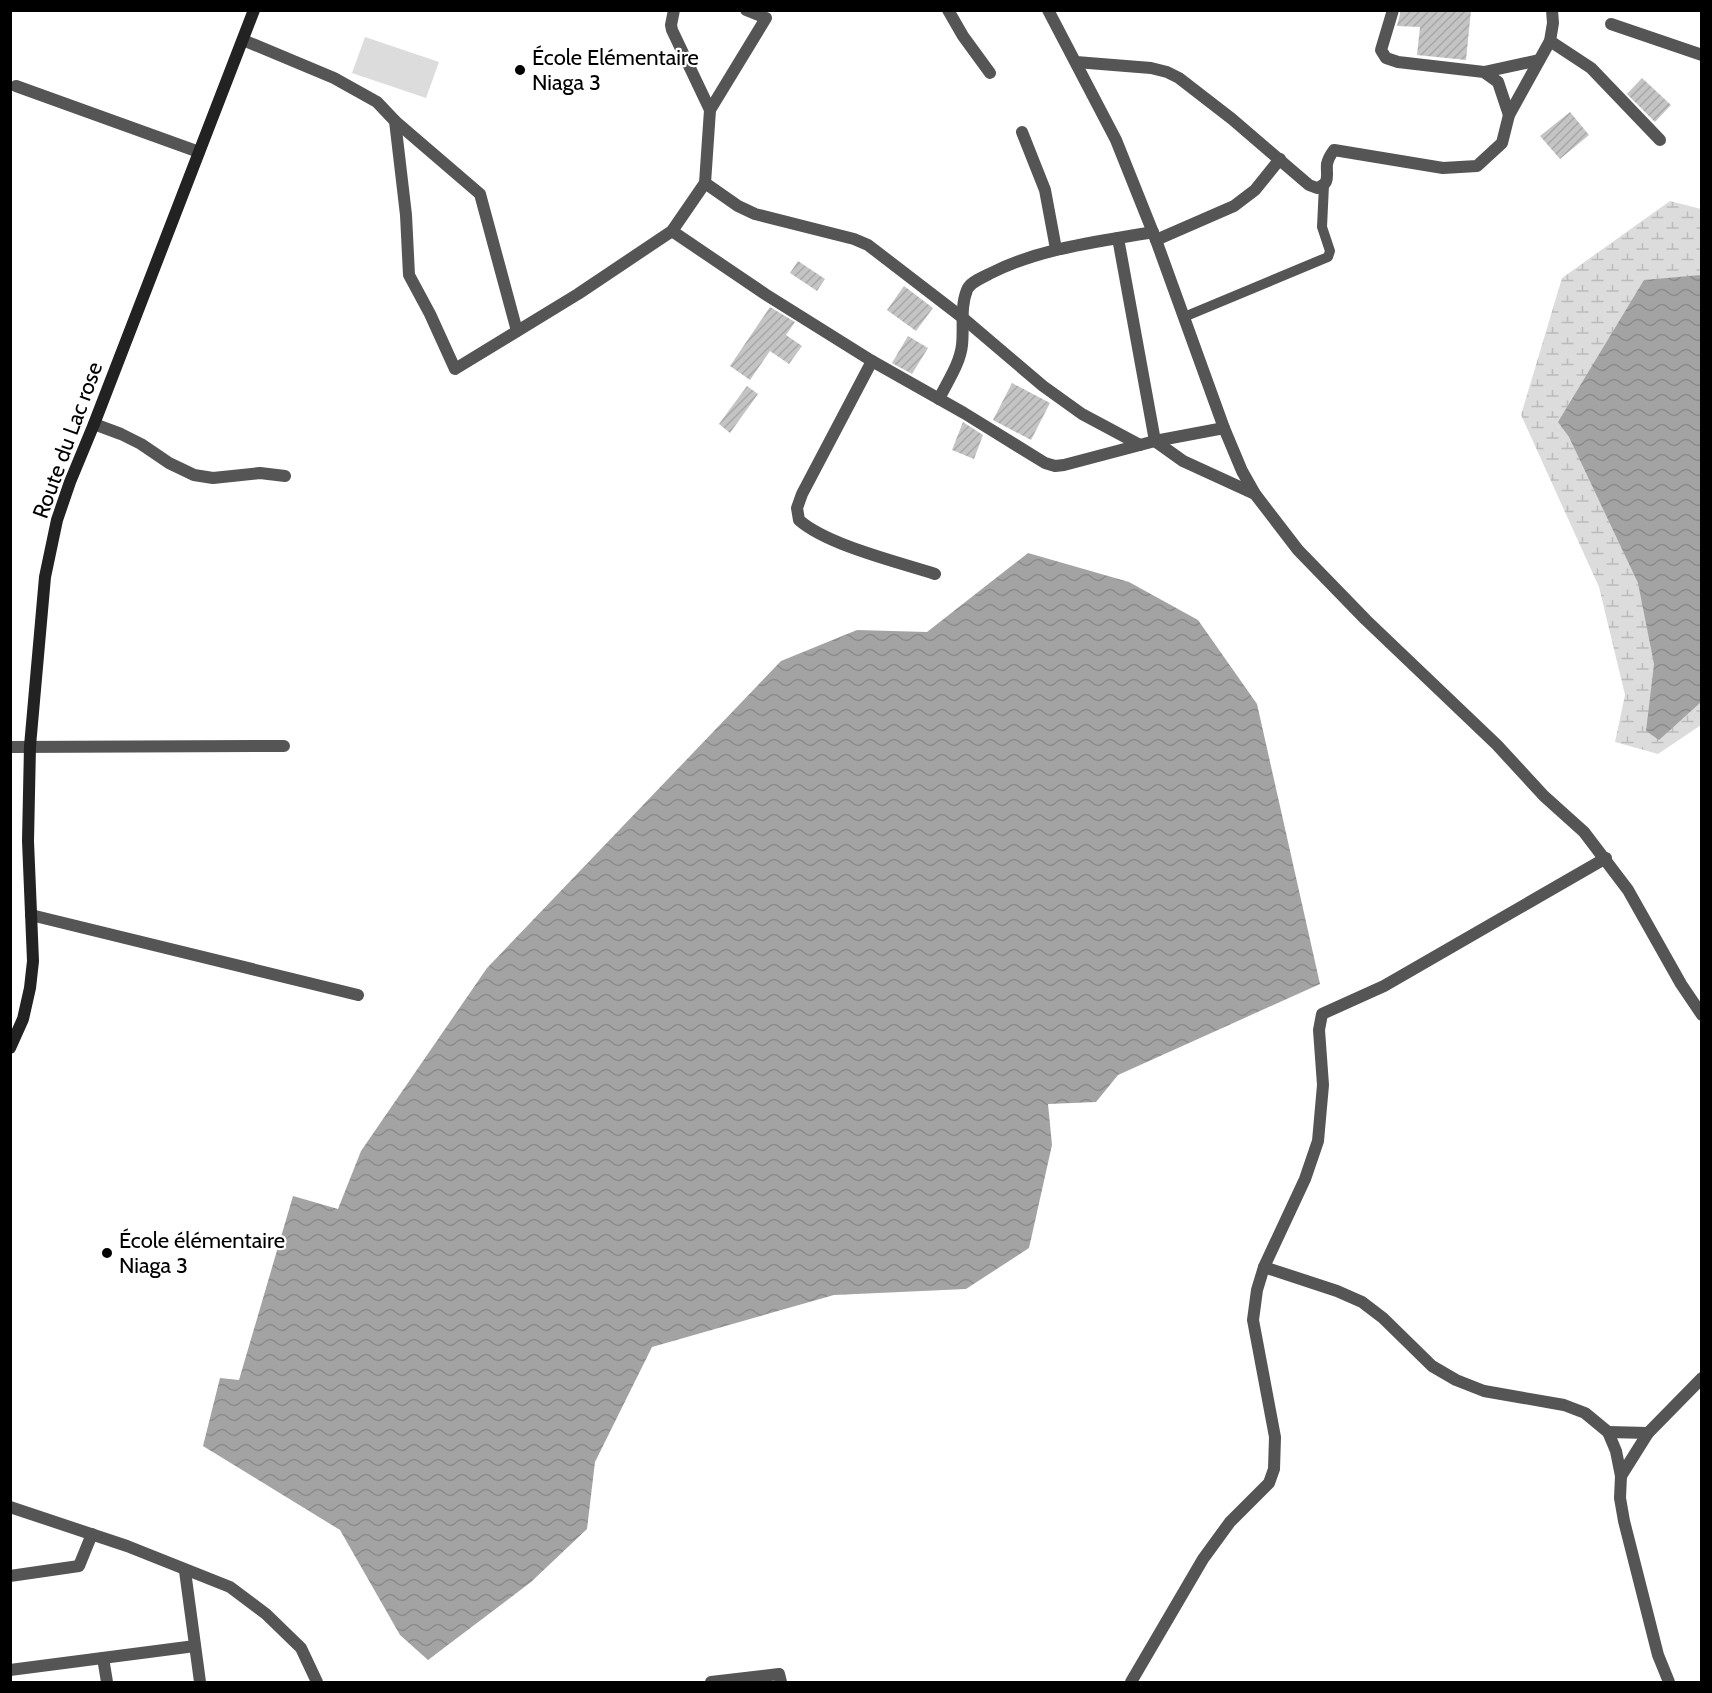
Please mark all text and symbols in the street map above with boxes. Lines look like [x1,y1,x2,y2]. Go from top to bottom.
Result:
place label: École Elémentaire Niaga 3 [532,44,699,96]
marker: École Elémentaire Niaga 3 [513,63,527,77]
street label: Route du Lac rose [27,358,108,522]
place label: École élémentaire Niaga 3 [119,1227,285,1279]
marker: École élémentaire Niaga 3 [100,1246,114,1260]

